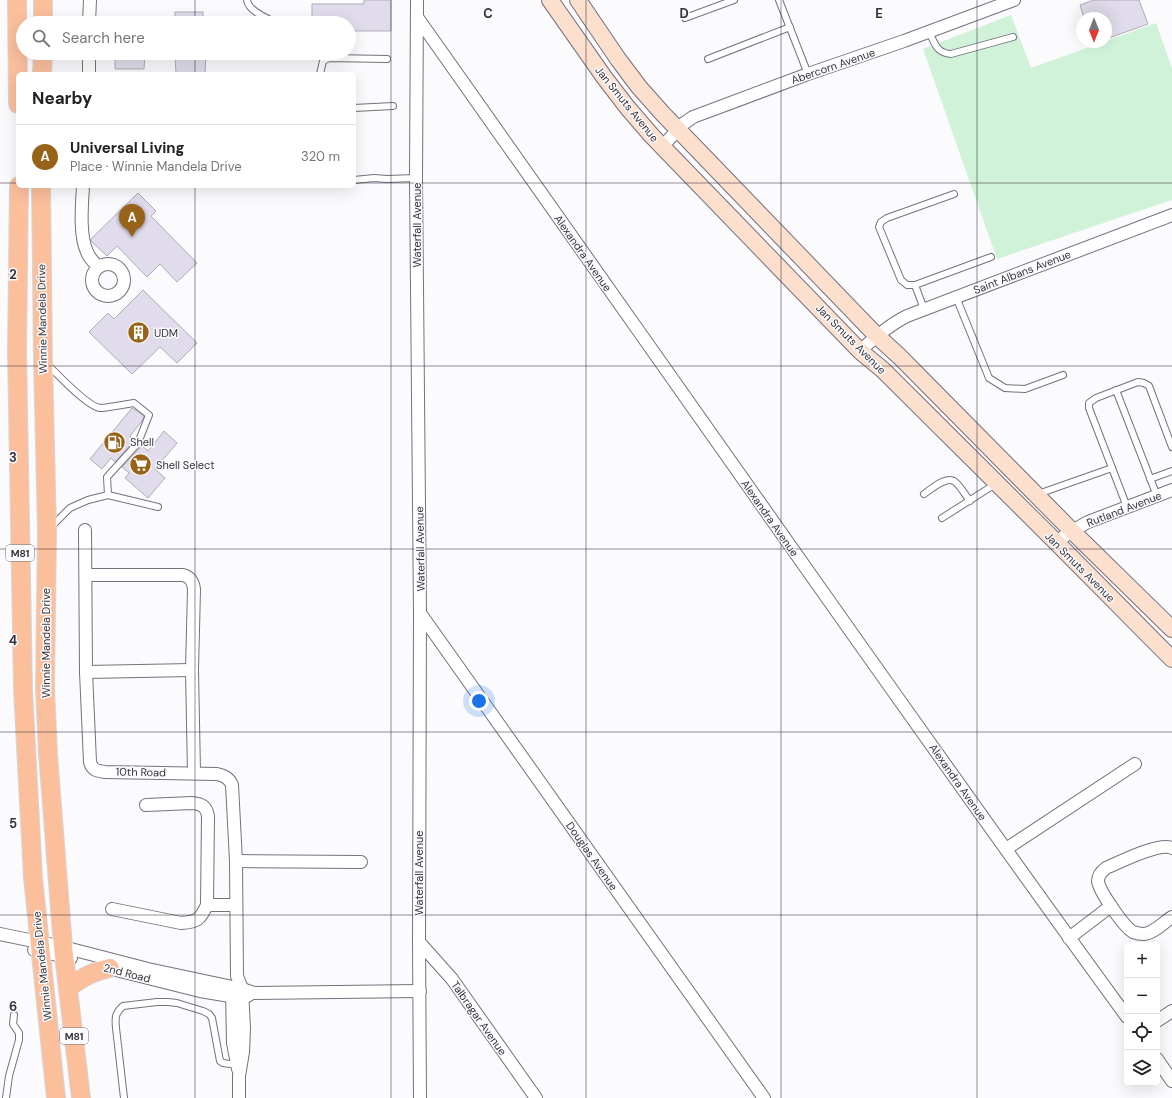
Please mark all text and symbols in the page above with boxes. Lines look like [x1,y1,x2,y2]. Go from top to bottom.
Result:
text: C [483,5,493,22]
text: D [679,5,689,22]
text: E [875,5,883,22]
north arrow [1076,12,1112,48]
search box [16,16,356,60]
icon: search [30,27,52,49]
text: Search here [62,28,145,48]
street label: Abercorn Avenue [789,45,877,87]
street label: Jan Smuts Avenue [592,63,662,145]
text: Nearby [32,87,92,109]
text: Universal Living [70,138,185,158]
text: A [40,148,50,165]
text: 320 m [301,148,340,165]
text: Place · Winnie Mandela Drive [70,158,242,175]
street label: Waterfall Avenue [410,182,424,268]
pin: A [119,204,145,237]
street label: Alexandra Avenue [551,212,615,294]
street label: Saint Albans Avenue [971,247,1073,297]
street label: Winnie Mandela Drive [34,264,50,374]
text: 2 [9,266,17,283]
street label: Jan Smuts Avenue [813,301,889,377]
building icon: UDM [126,320,152,346]
place label: UDM [154,326,178,340]
fuel station icon: Shell [101,429,127,455]
place label: Shell [130,435,154,449]
text: 3 [9,449,17,466]
supermarket icon: Shell Select [128,452,154,478]
place label: Shell Select [156,458,215,472]
street label: Alexandra Avenue [738,477,802,559]
street label: Rutland Avenue [1085,488,1163,530]
street label: Waterfall Avenue [412,506,428,592]
street label: Jan Smuts Avenue [1042,529,1118,605]
road number: M81 [6,545,34,561]
street label: Winnie Mandela Drive [39,588,53,698]
text: 4 [9,632,17,649]
your location [469,691,489,711]
street label: Alexandra Avenue [926,741,990,823]
street label: 10th Road [116,765,166,779]
text: 5 [9,815,17,832]
street label: Douglas Avenue [563,819,621,893]
street label: Waterfall Avenue [412,830,426,916]
street label: Winnie Mandela Drive [29,911,55,1021]
map controls [1124,942,1160,1086]
button: + [1124,942,1160,978]
street label: 2nd Road [102,960,152,986]
street label: Talbragar Avenue [448,978,510,1058]
button: − [1124,978,1160,1014]
text: 6 [9,998,17,1015]
button: locate [1124,1014,1160,1050]
road number: M81 [60,1028,88,1044]
button: layers [1124,1050,1160,1086]

